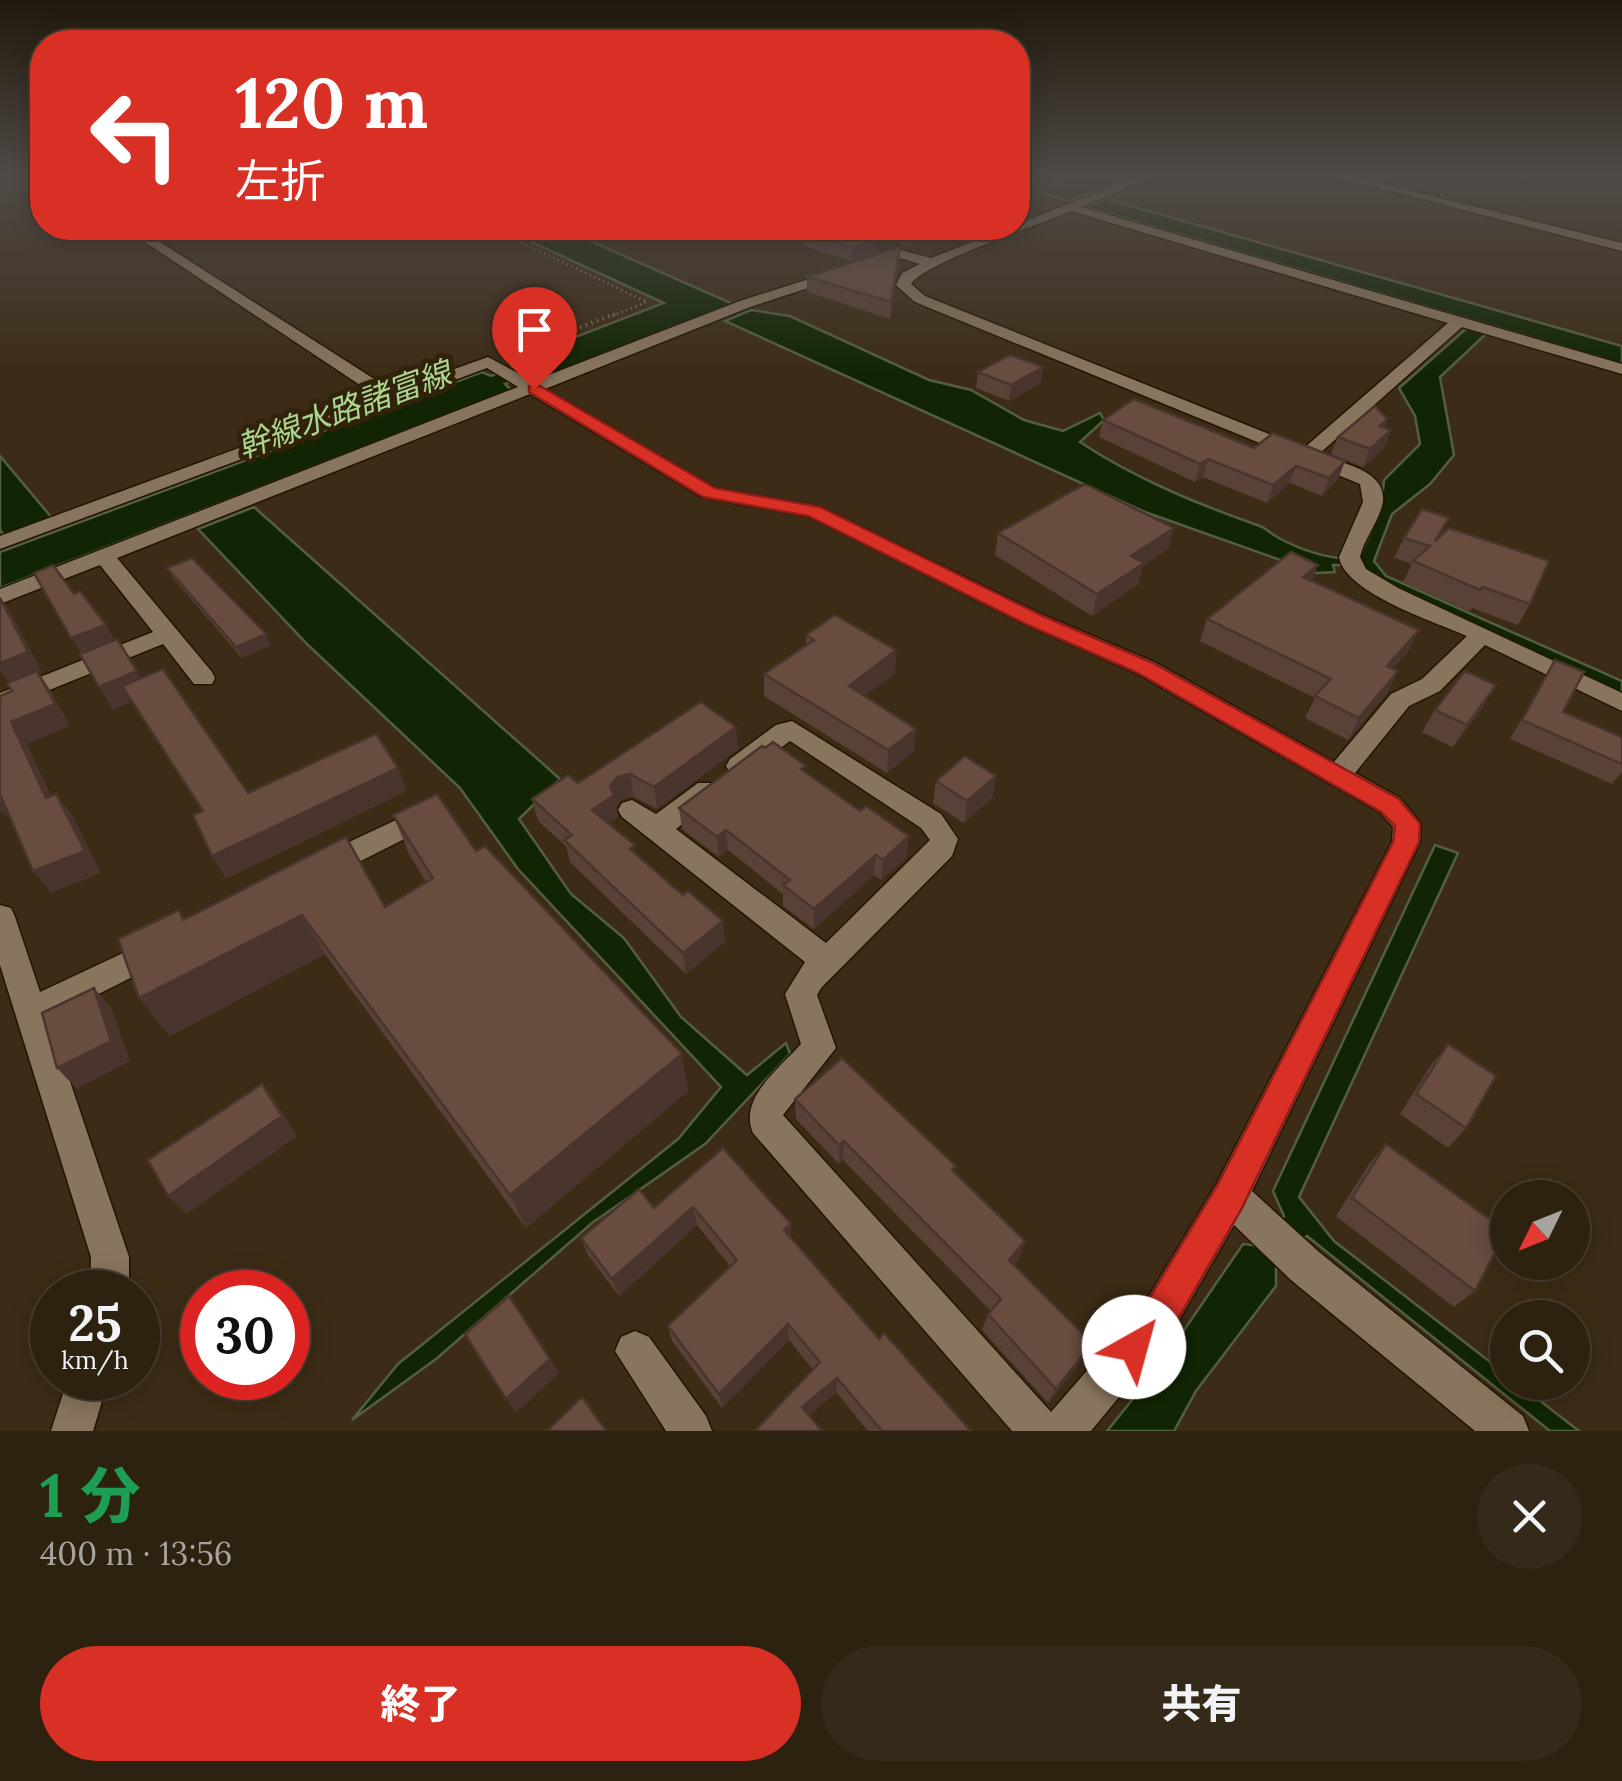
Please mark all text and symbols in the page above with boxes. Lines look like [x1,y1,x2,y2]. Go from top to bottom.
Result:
text: 120 m [235,58,428,147]
icon: left [70,70,200,200]
text: 左折 [235,152,325,209]
pin [492,287,577,390]
icon: arrive [507,302,562,357]
water label: 幹線水路諸富線 [232,351,460,467]
north arrow [1490,1180,1590,1280]
map controls [1490,1180,1590,1400]
speed limit sign: 30 [180,1270,310,1400]
text: 25 [68,1291,122,1355]
position arrow [1082,1295,1186,1399]
button: search [1490,1300,1590,1400]
text: km/h [61,1344,129,1376]
text: 1 分 [40,1457,140,1533]
button: close [1477,1464,1582,1569]
text: 400 m · 13:56 [40,1533,232,1574]
button: 終了 [40,1646,801,1761]
button: 共有 [821,1646,1582,1761]

